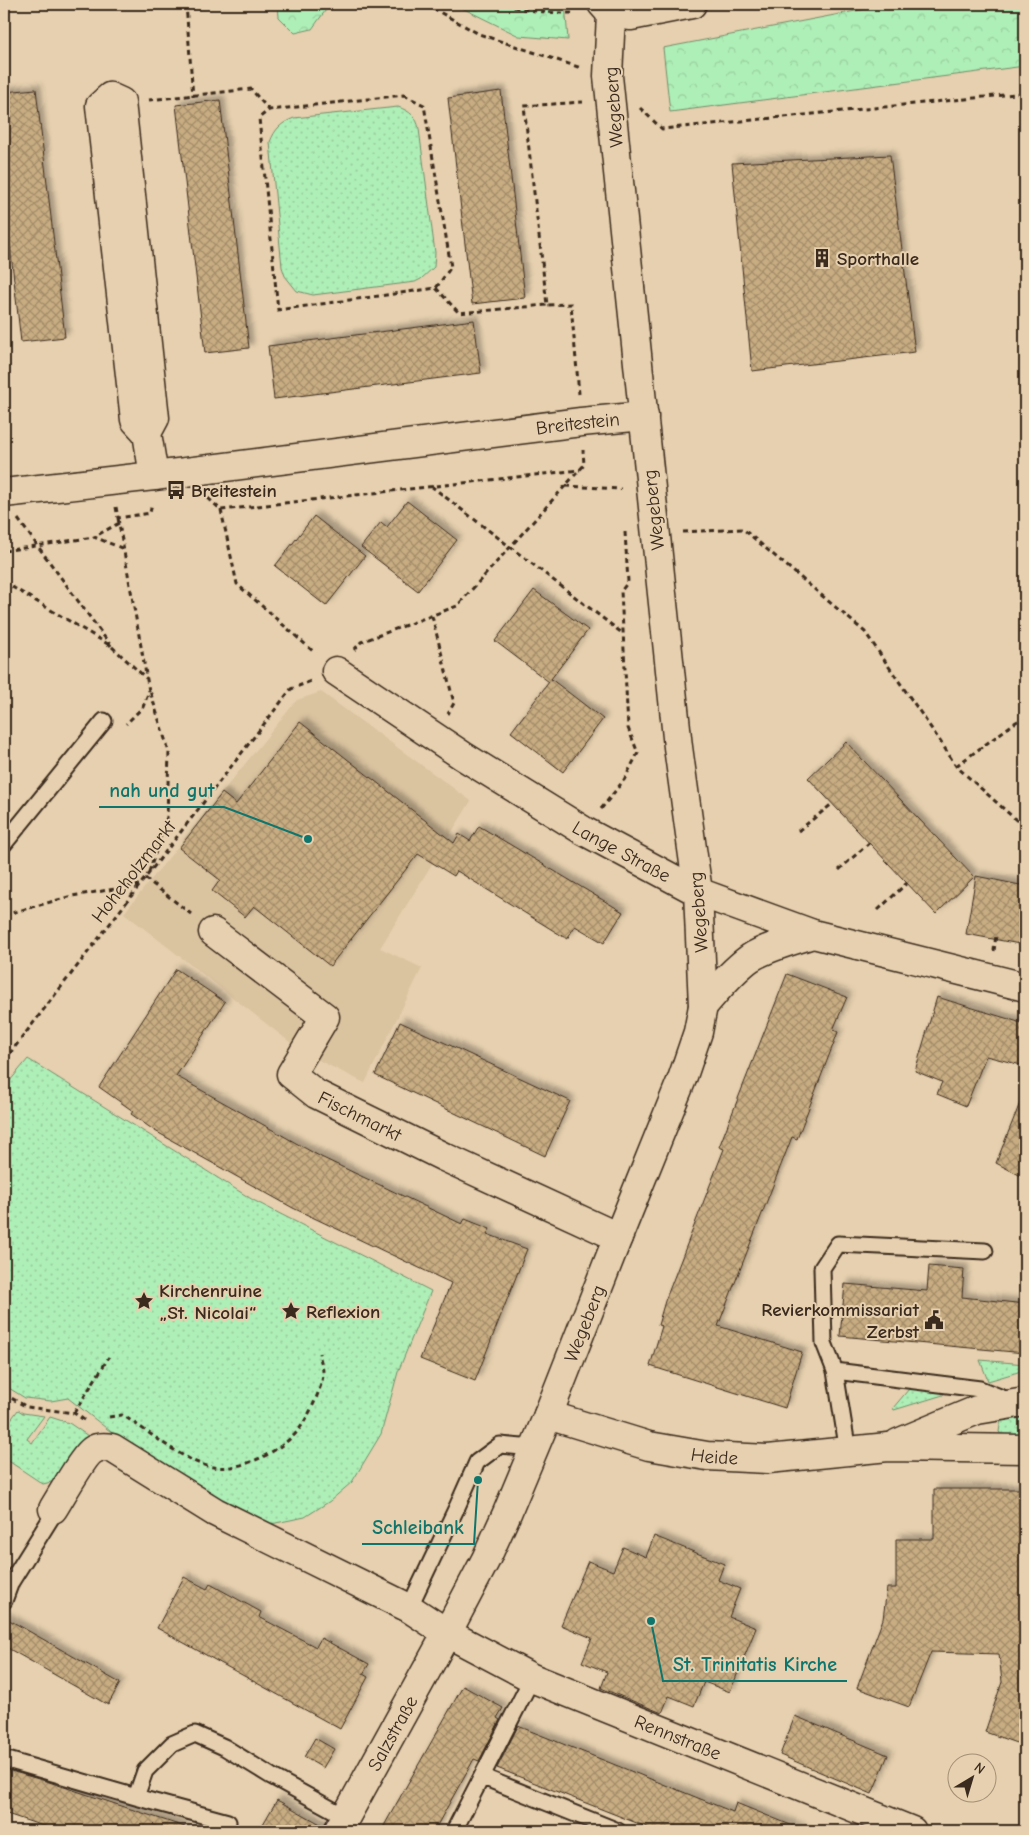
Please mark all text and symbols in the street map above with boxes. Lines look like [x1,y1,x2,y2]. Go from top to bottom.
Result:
street label: Wegeberg [600,66,628,148]
building icon: Sporthalle [811,247,833,269]
place label: Sporthalle [837,248,919,270]
street label: Breitestein [535,408,621,440]
street label: Wegeberg [639,468,669,551]
bus stop icon: Breitestein [165,479,187,501]
place label: Breitestein [191,480,277,502]
callout: nah und gut [99,772,224,807]
text: nah und gut [109,779,215,802]
street label: Hoheholzmarkt [87,816,181,927]
street label: Lange Straße [568,817,674,887]
street label: Wegeberg [685,871,713,953]
street label: Fischmarkt [314,1087,405,1147]
place label: Kirchenruine „St. Nicolai“ [159,1280,262,1324]
street label: Wegeberg [560,1282,610,1365]
place icon: Kirchenruine „St. Nicolai“ [133,1290,155,1312]
place label: Revierkommissariat Zerbst [761,1299,920,1343]
place icon: Reflexion [280,1300,302,1322]
place label: Reflexion [306,1301,380,1323]
public building icon: Revierkommissariat Zerbst [923,1309,945,1331]
street label: Heide [689,1443,739,1470]
callout: Schleibank [362,1509,474,1544]
text: Schleibank [372,1516,464,1539]
callout: St. Trinitatis Kirche [663,1646,847,1681]
text: St. Trinitatis Kirche [673,1653,837,1676]
street label: Salzstraße [363,1692,422,1775]
street label: Rennstraße [631,1710,724,1765]
north arrow [946,1752,996,1802]
text: N [971,1759,989,1778]

